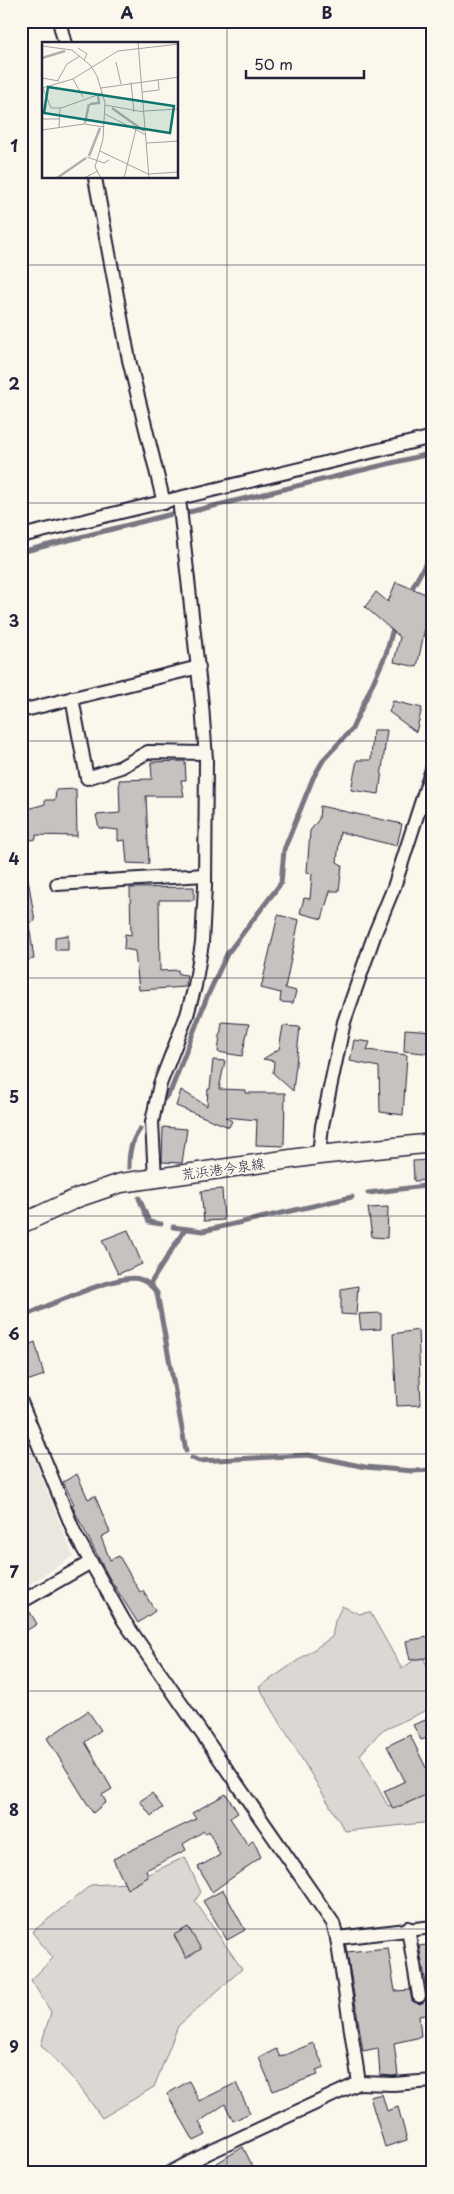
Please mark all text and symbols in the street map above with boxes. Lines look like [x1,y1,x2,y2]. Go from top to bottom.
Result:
text: A [121,0,134,24]
text: B [322,0,333,24]
inset map [42,42,179,179]
scale bar [246,48,364,80]
text: 50 m [254,52,293,75]
text: 1 [10,133,18,157]
text: 2 [8,371,20,395]
text: 3 [9,608,19,632]
text: 4 [9,846,20,870]
text: 5 [9,1084,19,1108]
street label: 荒浜港今泉線 [180,1152,266,1185]
text: 6 [8,1321,20,1345]
text: 7 [9,1559,19,1583]
text: 8 [9,1797,19,1821]
text: 9 [9,2034,19,2058]

